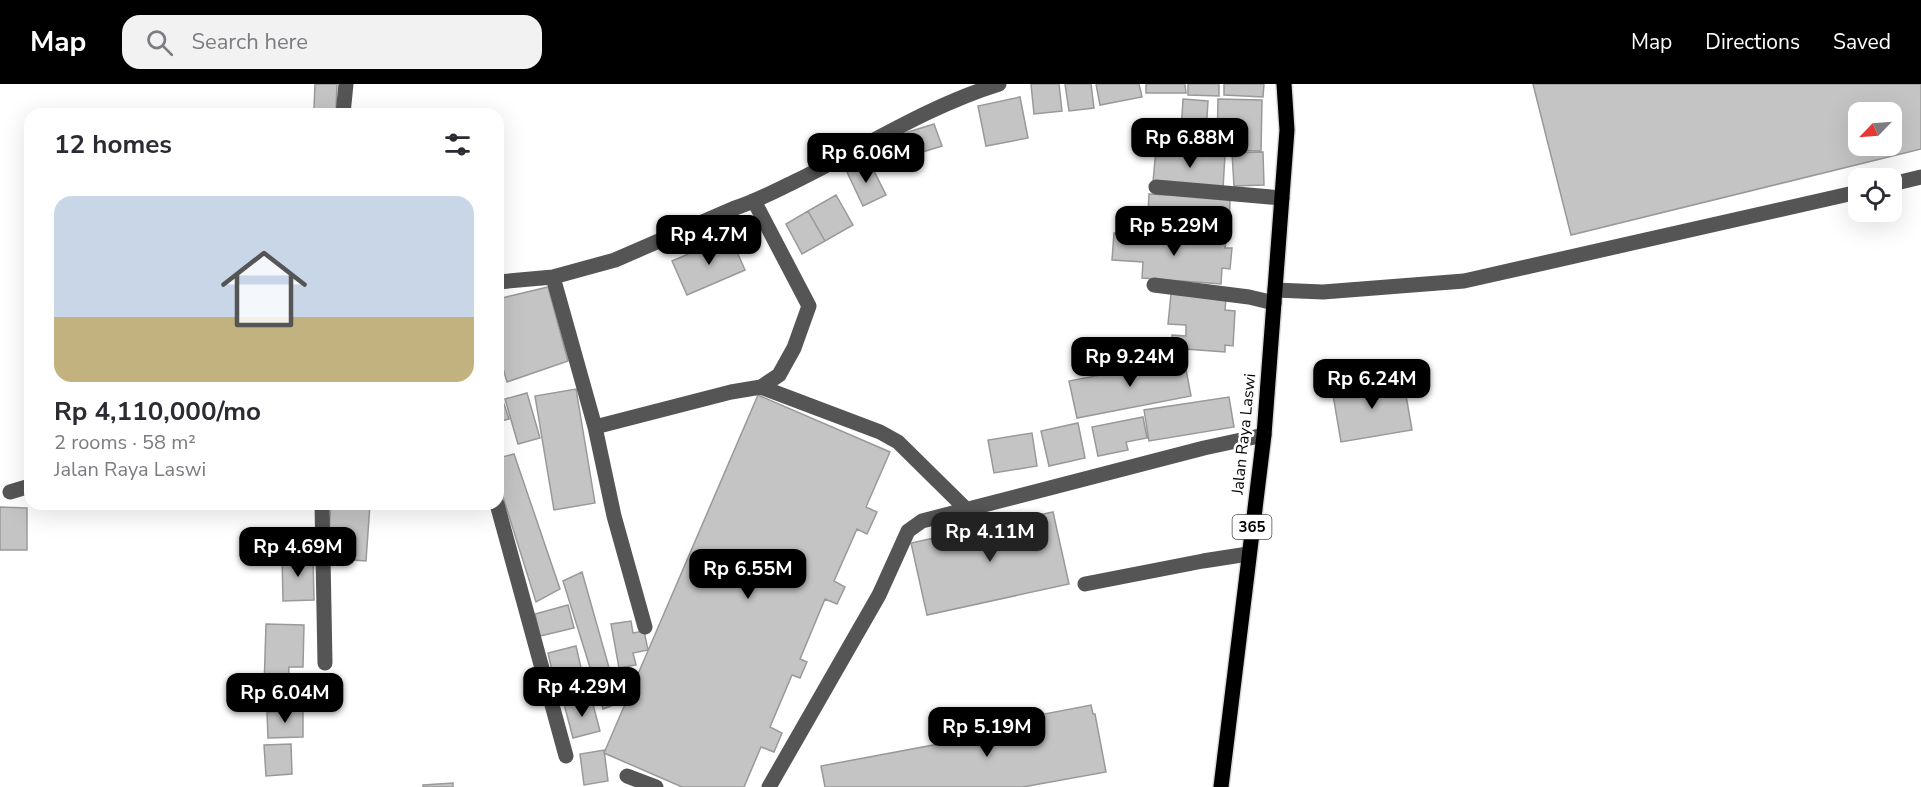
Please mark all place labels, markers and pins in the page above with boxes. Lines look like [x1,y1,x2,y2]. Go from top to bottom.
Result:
pin: Rp 6.88M [1128,118,1252,169]
pin: Rp 6.06M [804,133,928,184]
pin: Rp 5.29M [1112,206,1236,257]
pin: Rp 4.7M [654,215,764,266]
pin: Rp 9.24M [1068,337,1192,388]
pin: Rp 6.24M [1310,359,1434,410]
pin: Rp 4.11M [928,512,1052,563]
pin: Rp 4.69M [236,527,360,578]
pin: Rp 6.55M [686,549,810,600]
pin: Rp 4.29M [520,667,644,718]
pin: Rp 6.04M [223,673,347,724]
pin: Rp 5.19M [925,707,1049,758]

